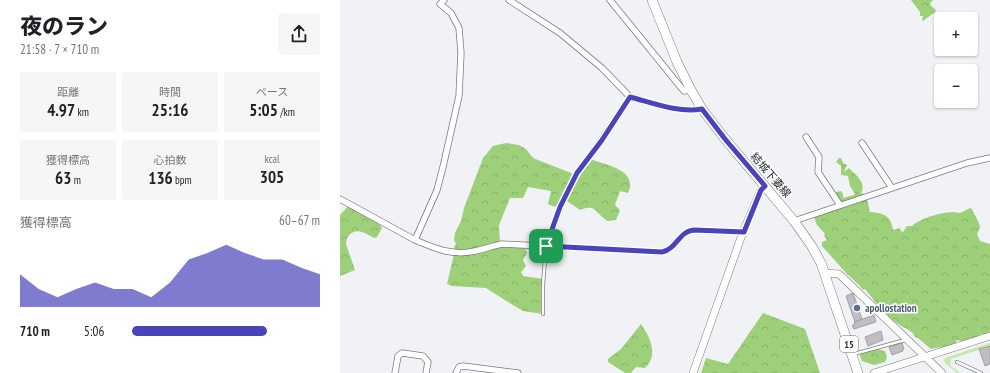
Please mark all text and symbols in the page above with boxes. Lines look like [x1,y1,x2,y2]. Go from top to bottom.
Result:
text: 夜のラン [20,12,108,40]
map controls [934,12,978,108]
button: + [934,12,978,56]
button: share [278,13,320,55]
text: 21:58 · 7 × 710 m [20,41,99,58]
button: − [934,64,978,108]
text: 距離 [57,85,79,99]
text: 時間 [159,85,181,99]
text: ペース [256,85,288,99]
text: 4.97 [47,99,75,121]
text: 25:16 [152,99,188,121]
text: 5:05 [249,99,278,121]
text: km [75,105,89,119]
text: /km [278,105,295,119]
street label: 結城下妻線 [748,150,794,200]
text: kcal [264,152,280,166]
text: 獲得標高 [46,153,90,167]
text: 心拍数 [154,153,187,167]
text: 305 [260,166,284,188]
text: 63 [55,167,71,189]
text: 136 [148,167,173,189]
text: m [71,173,81,187]
text: bpm [173,173,192,187]
text: 60–67 m [279,212,320,229]
text: 獲得標高 [20,214,72,231]
pin [529,229,563,263]
icon: arrive [535,235,557,257]
place label: apollostation [865,301,917,315]
marker: apollostation [852,303,862,313]
text: 710 m [20,323,50,340]
text: 5:06 [84,323,104,340]
road number: 15 [840,336,858,352]

